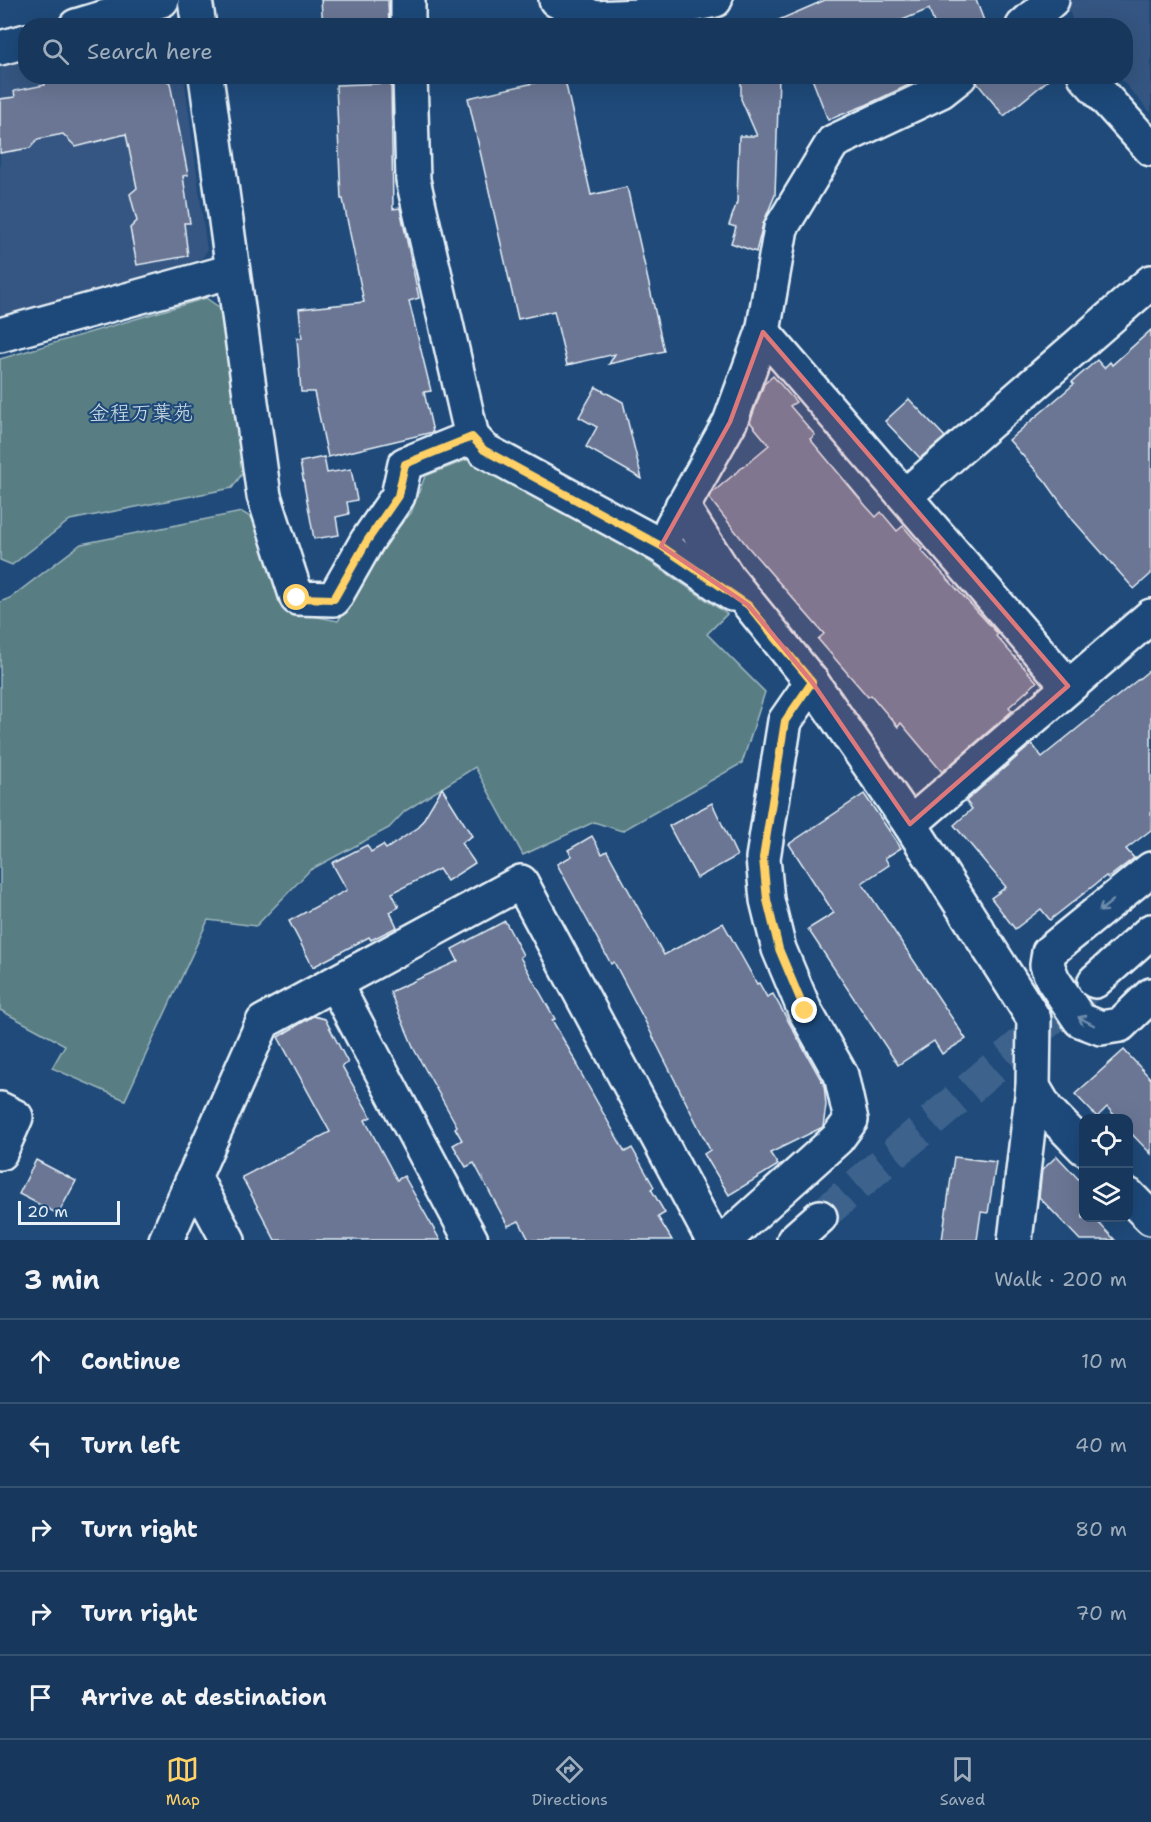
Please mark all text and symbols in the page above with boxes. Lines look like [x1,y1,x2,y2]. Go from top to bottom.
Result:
search box [18,18,1133,84]
icon: search [39,35,72,68]
text: Search here [87,37,213,66]
park label: 金程万葉苑 [89,399,194,427]
route start [283,584,309,610]
one-way arrow [1098,899,1114,912]
route end [791,997,817,1023]
one-way arrow [1078,1014,1096,1026]
map controls [1079,1114,1133,1222]
button: locate [1079,1114,1133,1168]
button: layers [1079,1168,1133,1222]
scale bar [18,1198,120,1226]
text: 20 m [27,1201,68,1222]
text: 3 min [24,1262,100,1297]
text: Walk · 200 m [994,1266,1127,1292]
icon: ahead [24,1345,57,1378]
text: Continue [81,1347,181,1376]
text: 10 m [1081,1348,1127,1374]
icon: left [24,1429,57,1462]
text: Turn left [81,1431,180,1460]
text: 40 m [1075,1432,1127,1458]
icon: right [24,1513,57,1546]
text: Turn right [81,1515,198,1544]
text: 80 m [1075,1516,1127,1542]
icon: right [24,1597,57,1630]
text: Turn right [81,1599,198,1628]
text: 70 m [1075,1600,1127,1626]
icon: arrive [24,1681,57,1714]
text: Arrive at destination [81,1683,327,1712]
tab: Map [166,1753,200,1810]
tab: Directions [532,1753,608,1810]
tab: Saved [940,1753,985,1810]

